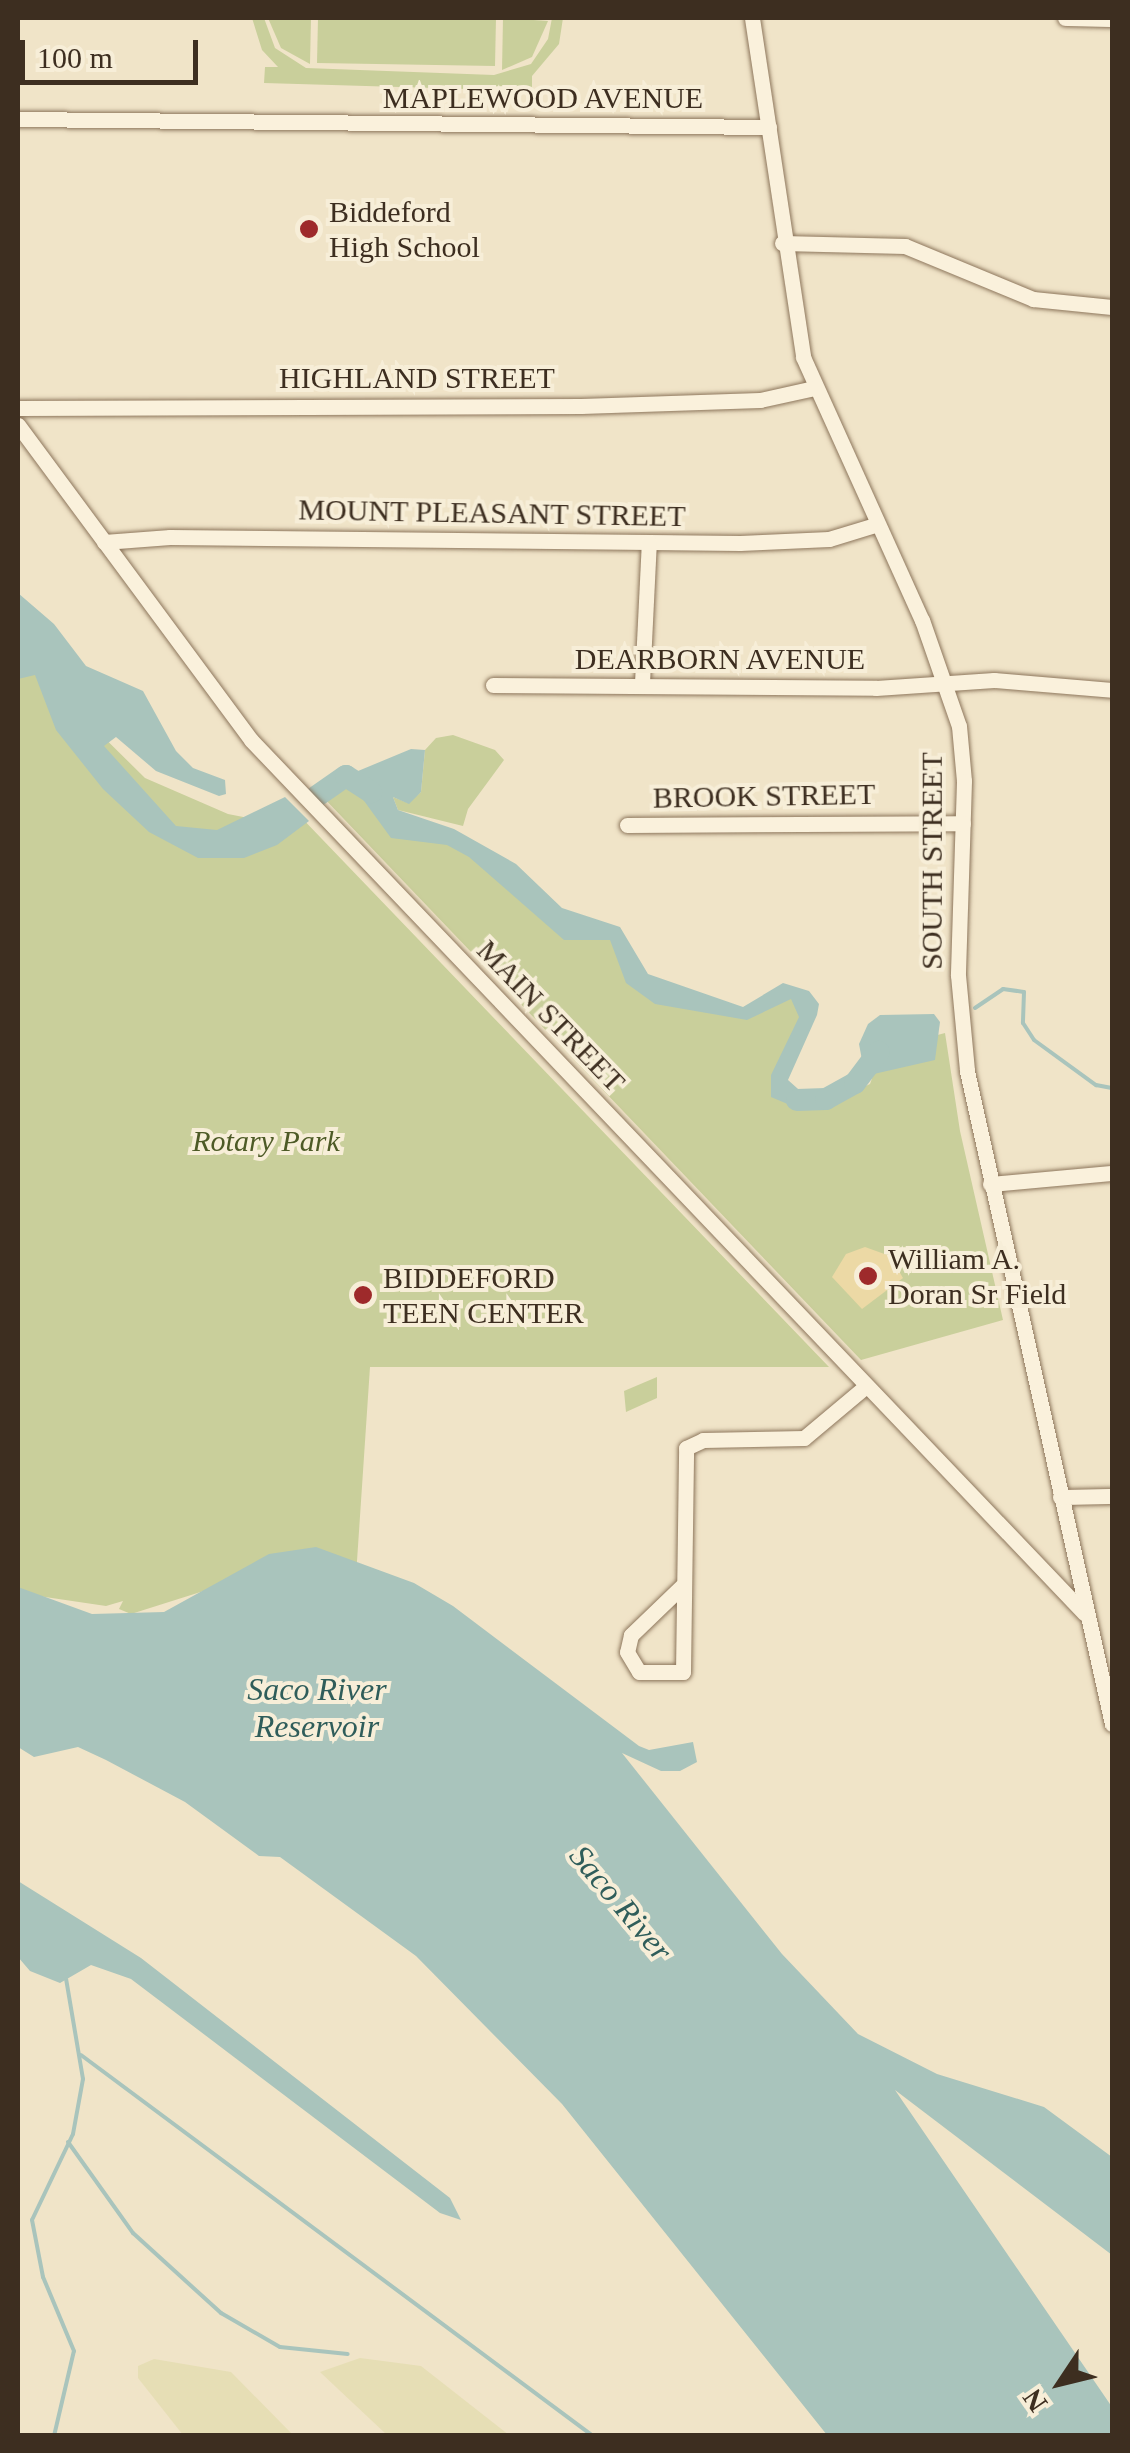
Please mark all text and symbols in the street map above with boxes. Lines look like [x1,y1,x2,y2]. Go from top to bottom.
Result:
scale bar [25,20,202,82]
text: 100 m [37,41,113,74]
street label: MAPLEWOOD AVENUE [382,80,704,116]
place label: Biddeford High School [329,194,480,264]
marker: Biddeford High School [298,218,320,240]
street label: HIGHLAND STREET [279,360,555,396]
street label: MOUNT PLEASANT STREET [298,492,686,534]
street label: DEARBORN AVENUE [574,641,866,677]
street label: SOUTH STREET [914,752,950,970]
street label: BROOK STREET [652,776,876,816]
street label: MAIN STREET [469,932,633,1100]
park label: Rotary Park [192,1123,340,1159]
place label: William A. Doran Sr Field [888,1241,1066,1312]
place label: BIDDEFORD TEEN CENTER [383,1260,584,1330]
marker: William A. Doran Sr Field [857,1265,879,1287]
marker: BIDDEFORD TEEN CENTER [352,1284,374,1306]
water label: Saco River Reservoir [247,1671,387,1746]
water label: Saco River [561,1837,681,1969]
north arrow [1010,2333,1110,2433]
text: N [1017,2383,1054,2418]

